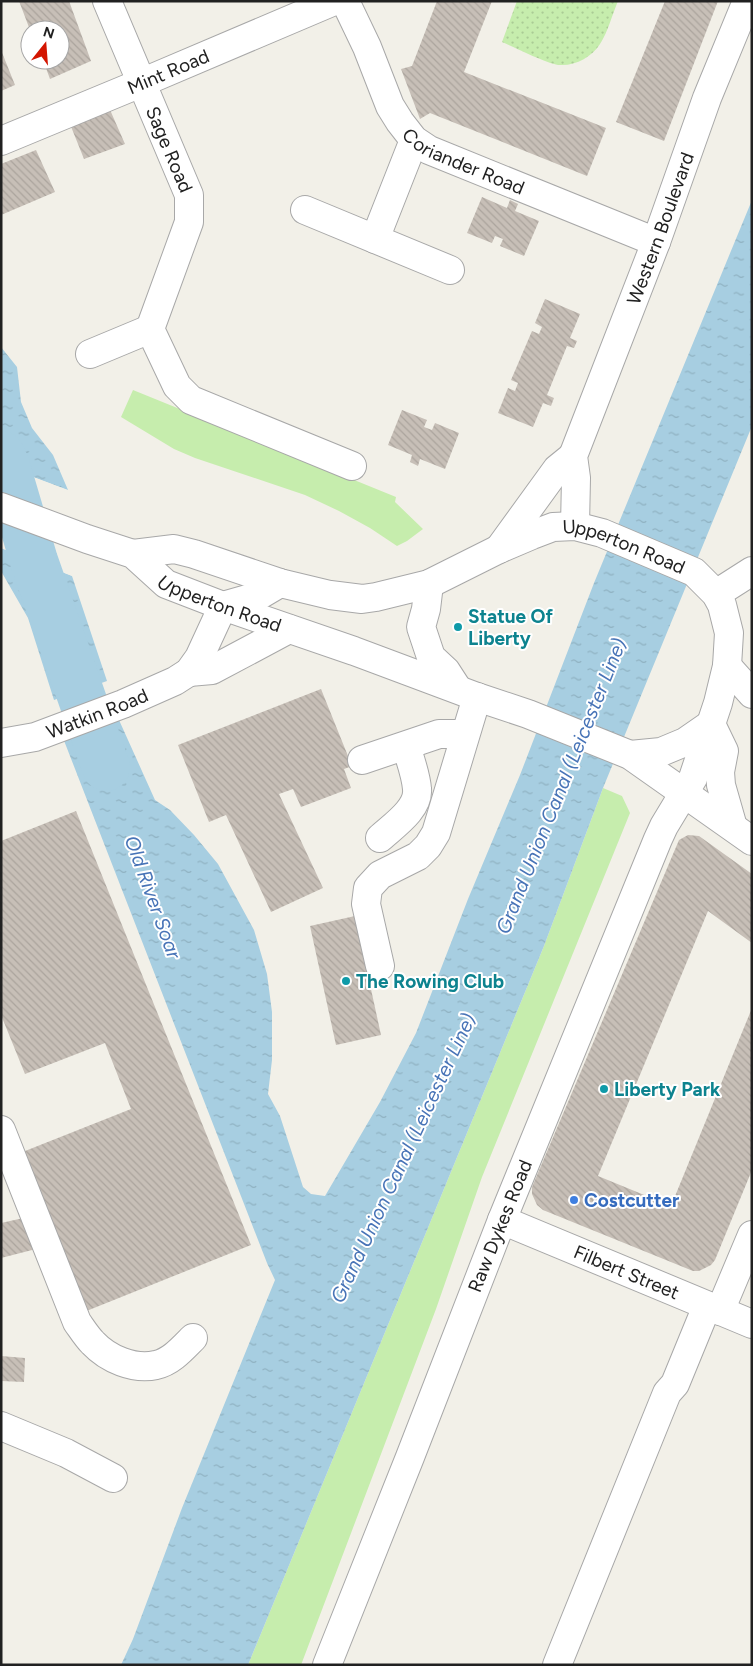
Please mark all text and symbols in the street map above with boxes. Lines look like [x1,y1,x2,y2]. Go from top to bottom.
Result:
north arrow [20,20,70,70]
text: N [41,23,56,43]
street label: Mint Road [124,44,213,99]
street label: Sage Road [141,103,198,196]
street label: Coriander Road [397,123,528,199]
street label: Western Boulevard [621,149,698,308]
street label: Upperton Road [562,514,689,578]
street label: Upperton Road [153,570,285,637]
place label: Statue Of Liberty [468,605,554,650]
marker: Statue Of Liberty [452,621,464,633]
water label: Grand Union Canal (Leicester Line) [491,635,631,937]
street label: Watkin Road [43,683,151,743]
water label: Old River Soar [120,832,187,963]
place label: The Rowing Club [356,970,504,993]
marker: The Rowing Club [340,975,352,987]
water label: Grand Union Canal (Leicester Line) [325,1009,481,1307]
place label: Liberty Park [614,1078,721,1101]
marker: Liberty Park [598,1083,610,1095]
street label: Raw Dykes Road [463,1156,537,1296]
place label: Costcutter [584,1189,679,1212]
marker: Costcutter [568,1194,580,1206]
street label: Filbert Street [571,1240,683,1304]

